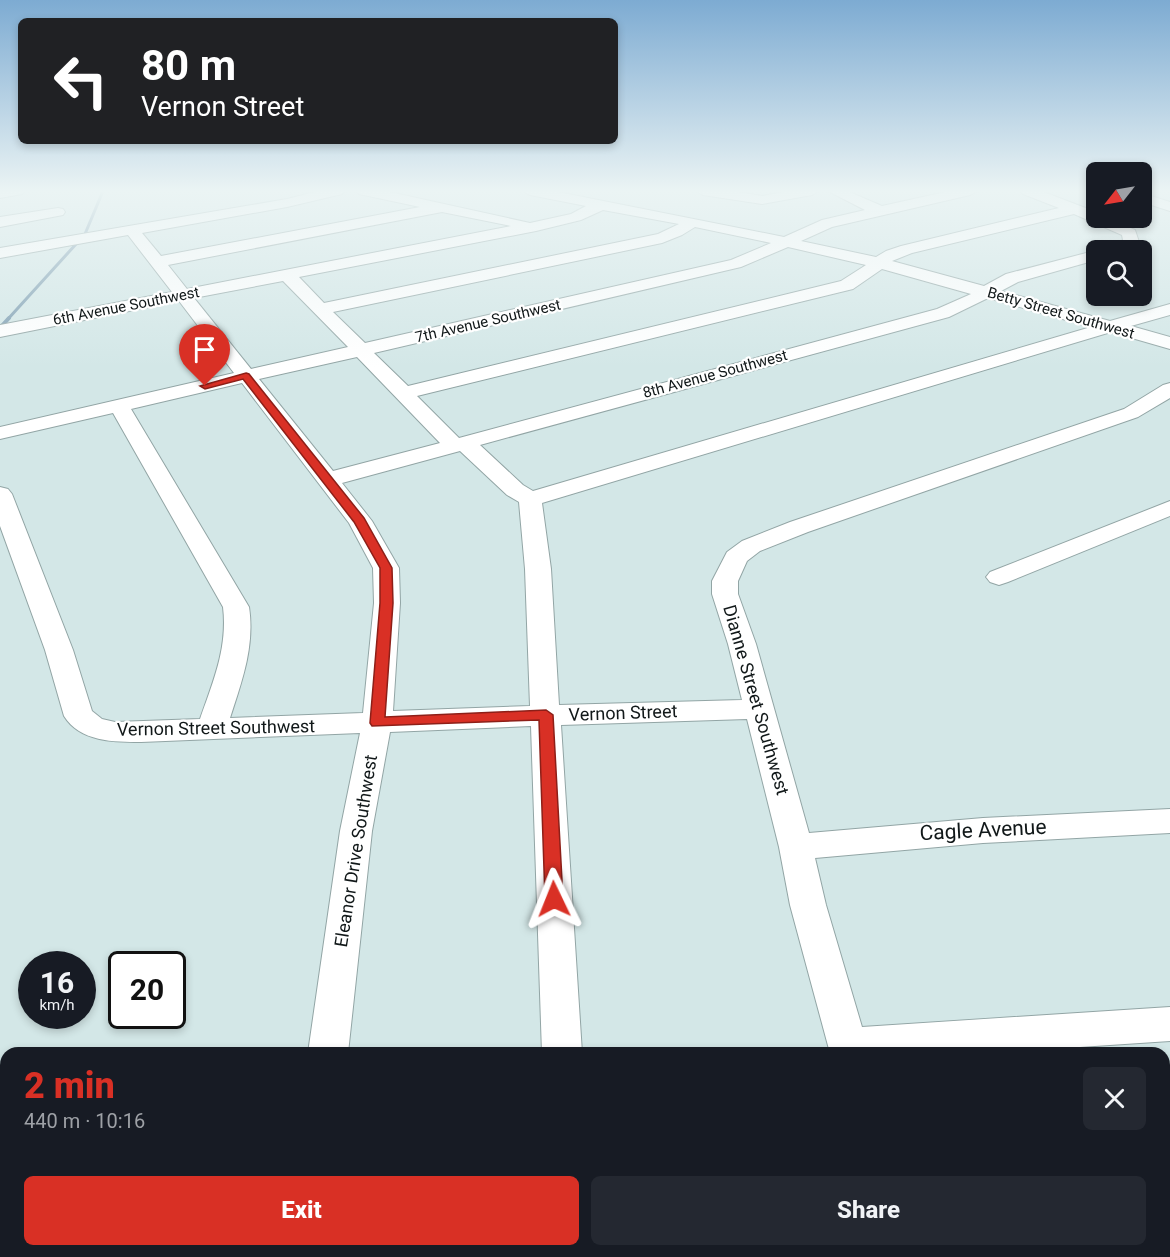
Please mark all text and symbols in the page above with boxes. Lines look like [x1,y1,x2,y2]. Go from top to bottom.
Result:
text: 80 m [141,41,236,90]
icon: left [42,42,120,120]
text: Vernon Street [141,91,304,123]
north arrow [1086,162,1152,228]
map controls [1086,162,1152,306]
button: search [1086,240,1152,306]
street label: 6th Avenue Southwest [51,283,201,329]
street label: Betty Street Southwest [985,283,1137,343]
street label: 7th Avenue Southwest [413,295,563,347]
pin [179,324,230,386]
icon: arrive [188,333,221,366]
street label: 8th Avenue Southwest [641,346,789,402]
street label: Dianne Street Southwest [719,602,794,797]
street label: Vernon Street [568,700,678,725]
street label: Vernon Street Southwest [117,715,315,740]
street label: Eleanor Drive Southwest [330,753,381,949]
street label: Cagle Avenue [919,815,1047,845]
position arrow [522,867,586,931]
speed limit sign: 20 [108,951,186,1029]
text: 16 [40,965,74,1000]
text: km/h [39,996,75,1014]
text: 2 min [24,1065,115,1107]
button: close [1083,1067,1146,1130]
text: 440 m · 10:16 [24,1109,145,1133]
button: Exit [24,1176,579,1245]
button: Share [591,1176,1146,1245]

